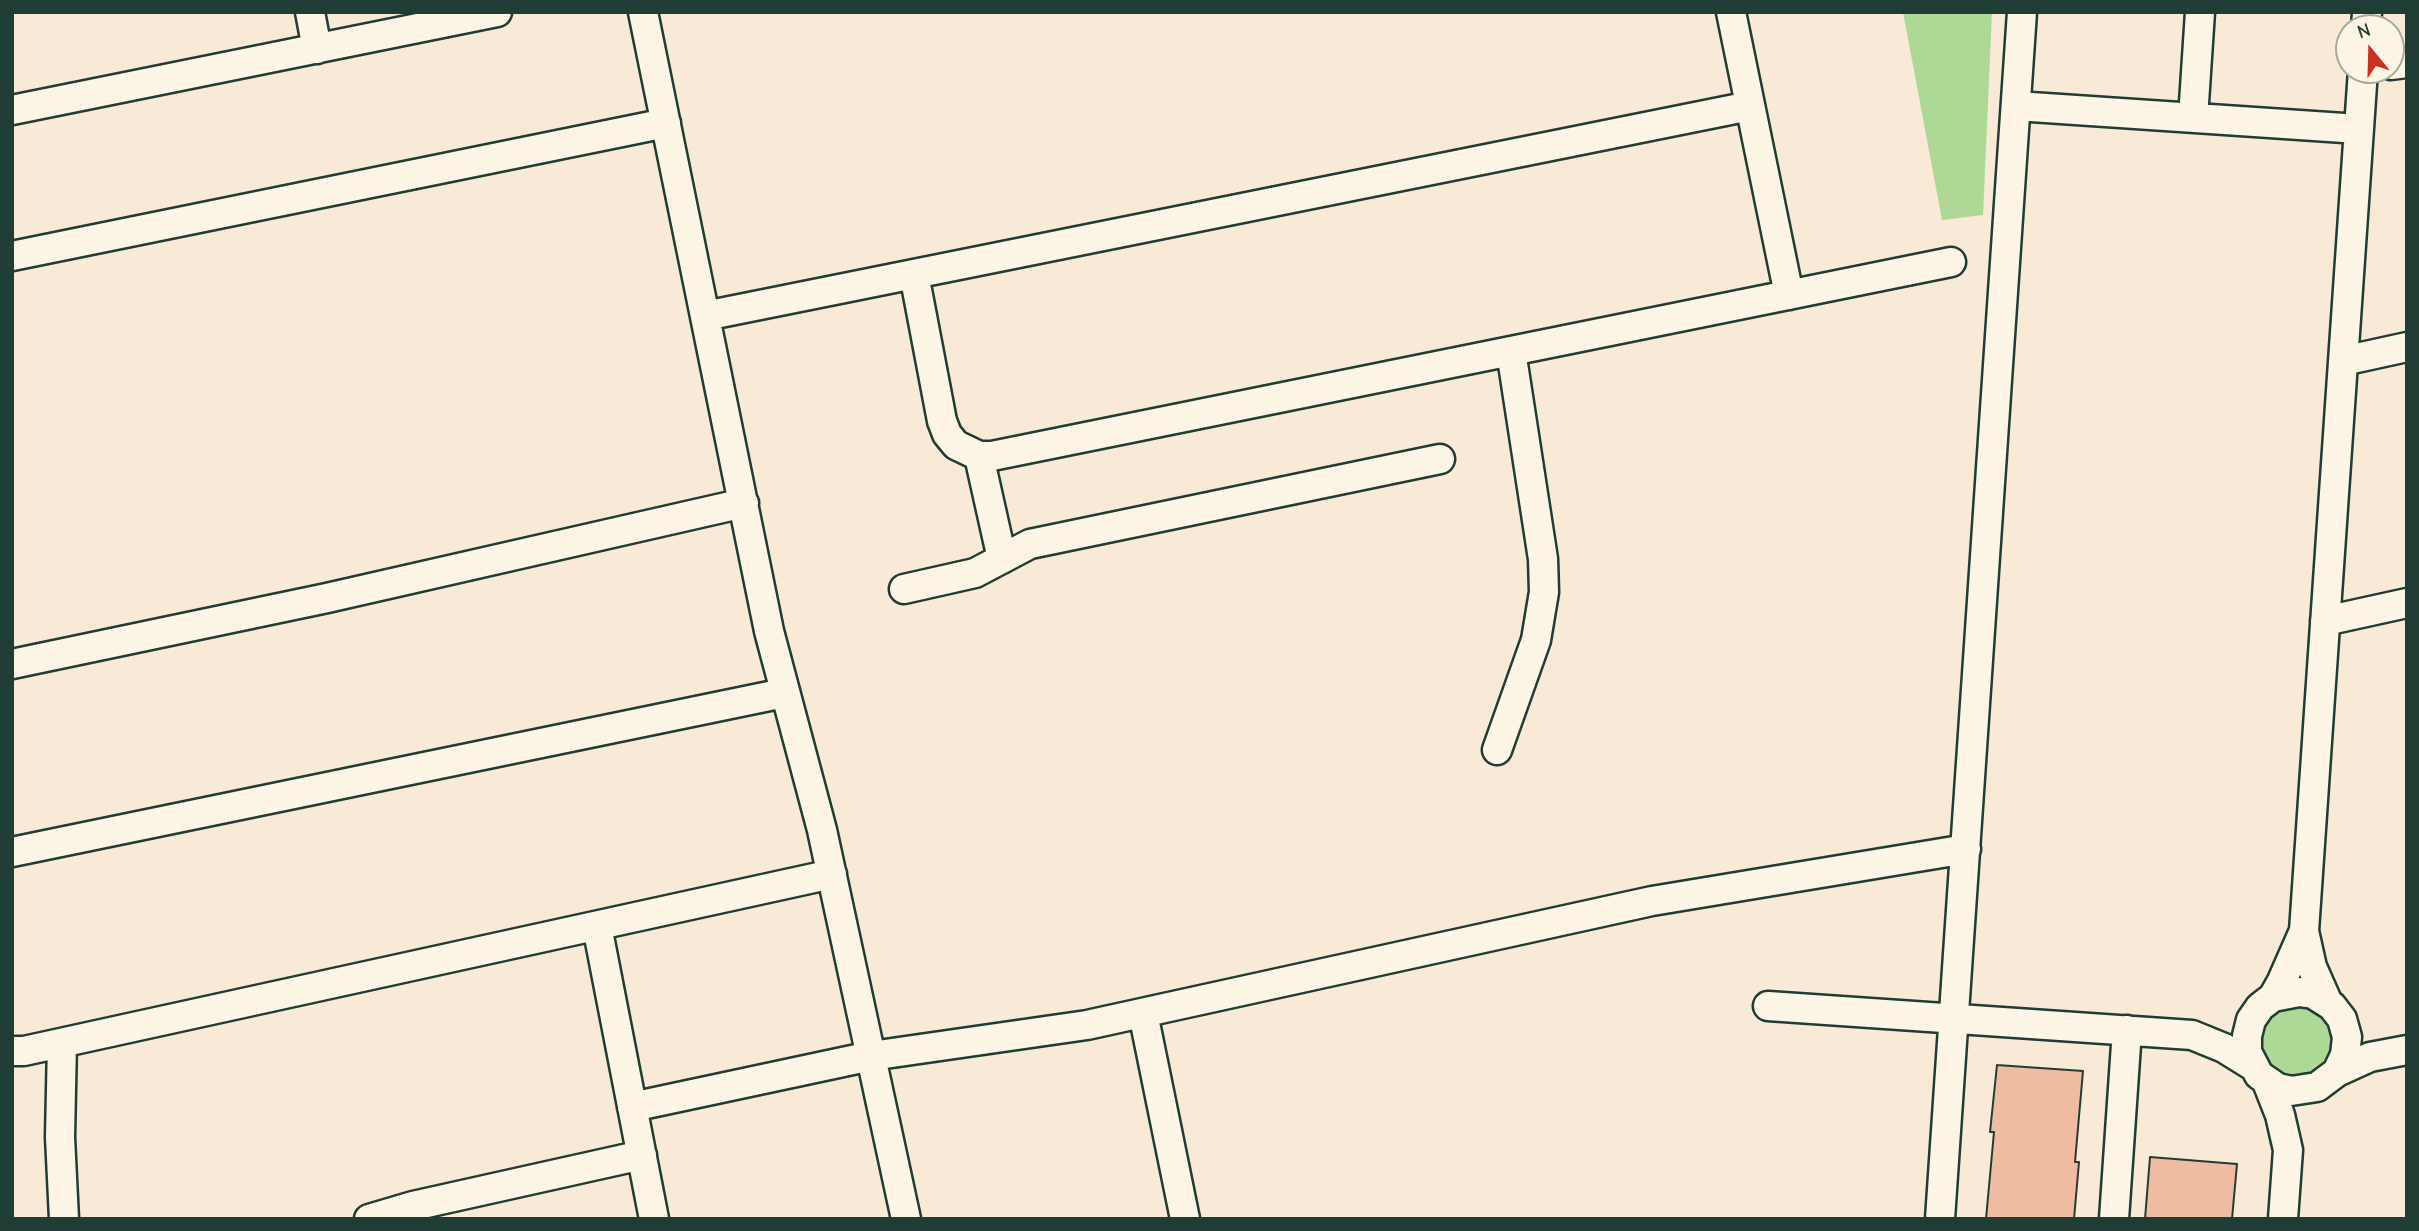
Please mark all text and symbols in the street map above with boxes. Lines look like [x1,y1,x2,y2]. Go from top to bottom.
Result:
north arrow [2335,14,2405,84]
text: N [2354,19,2373,43]

